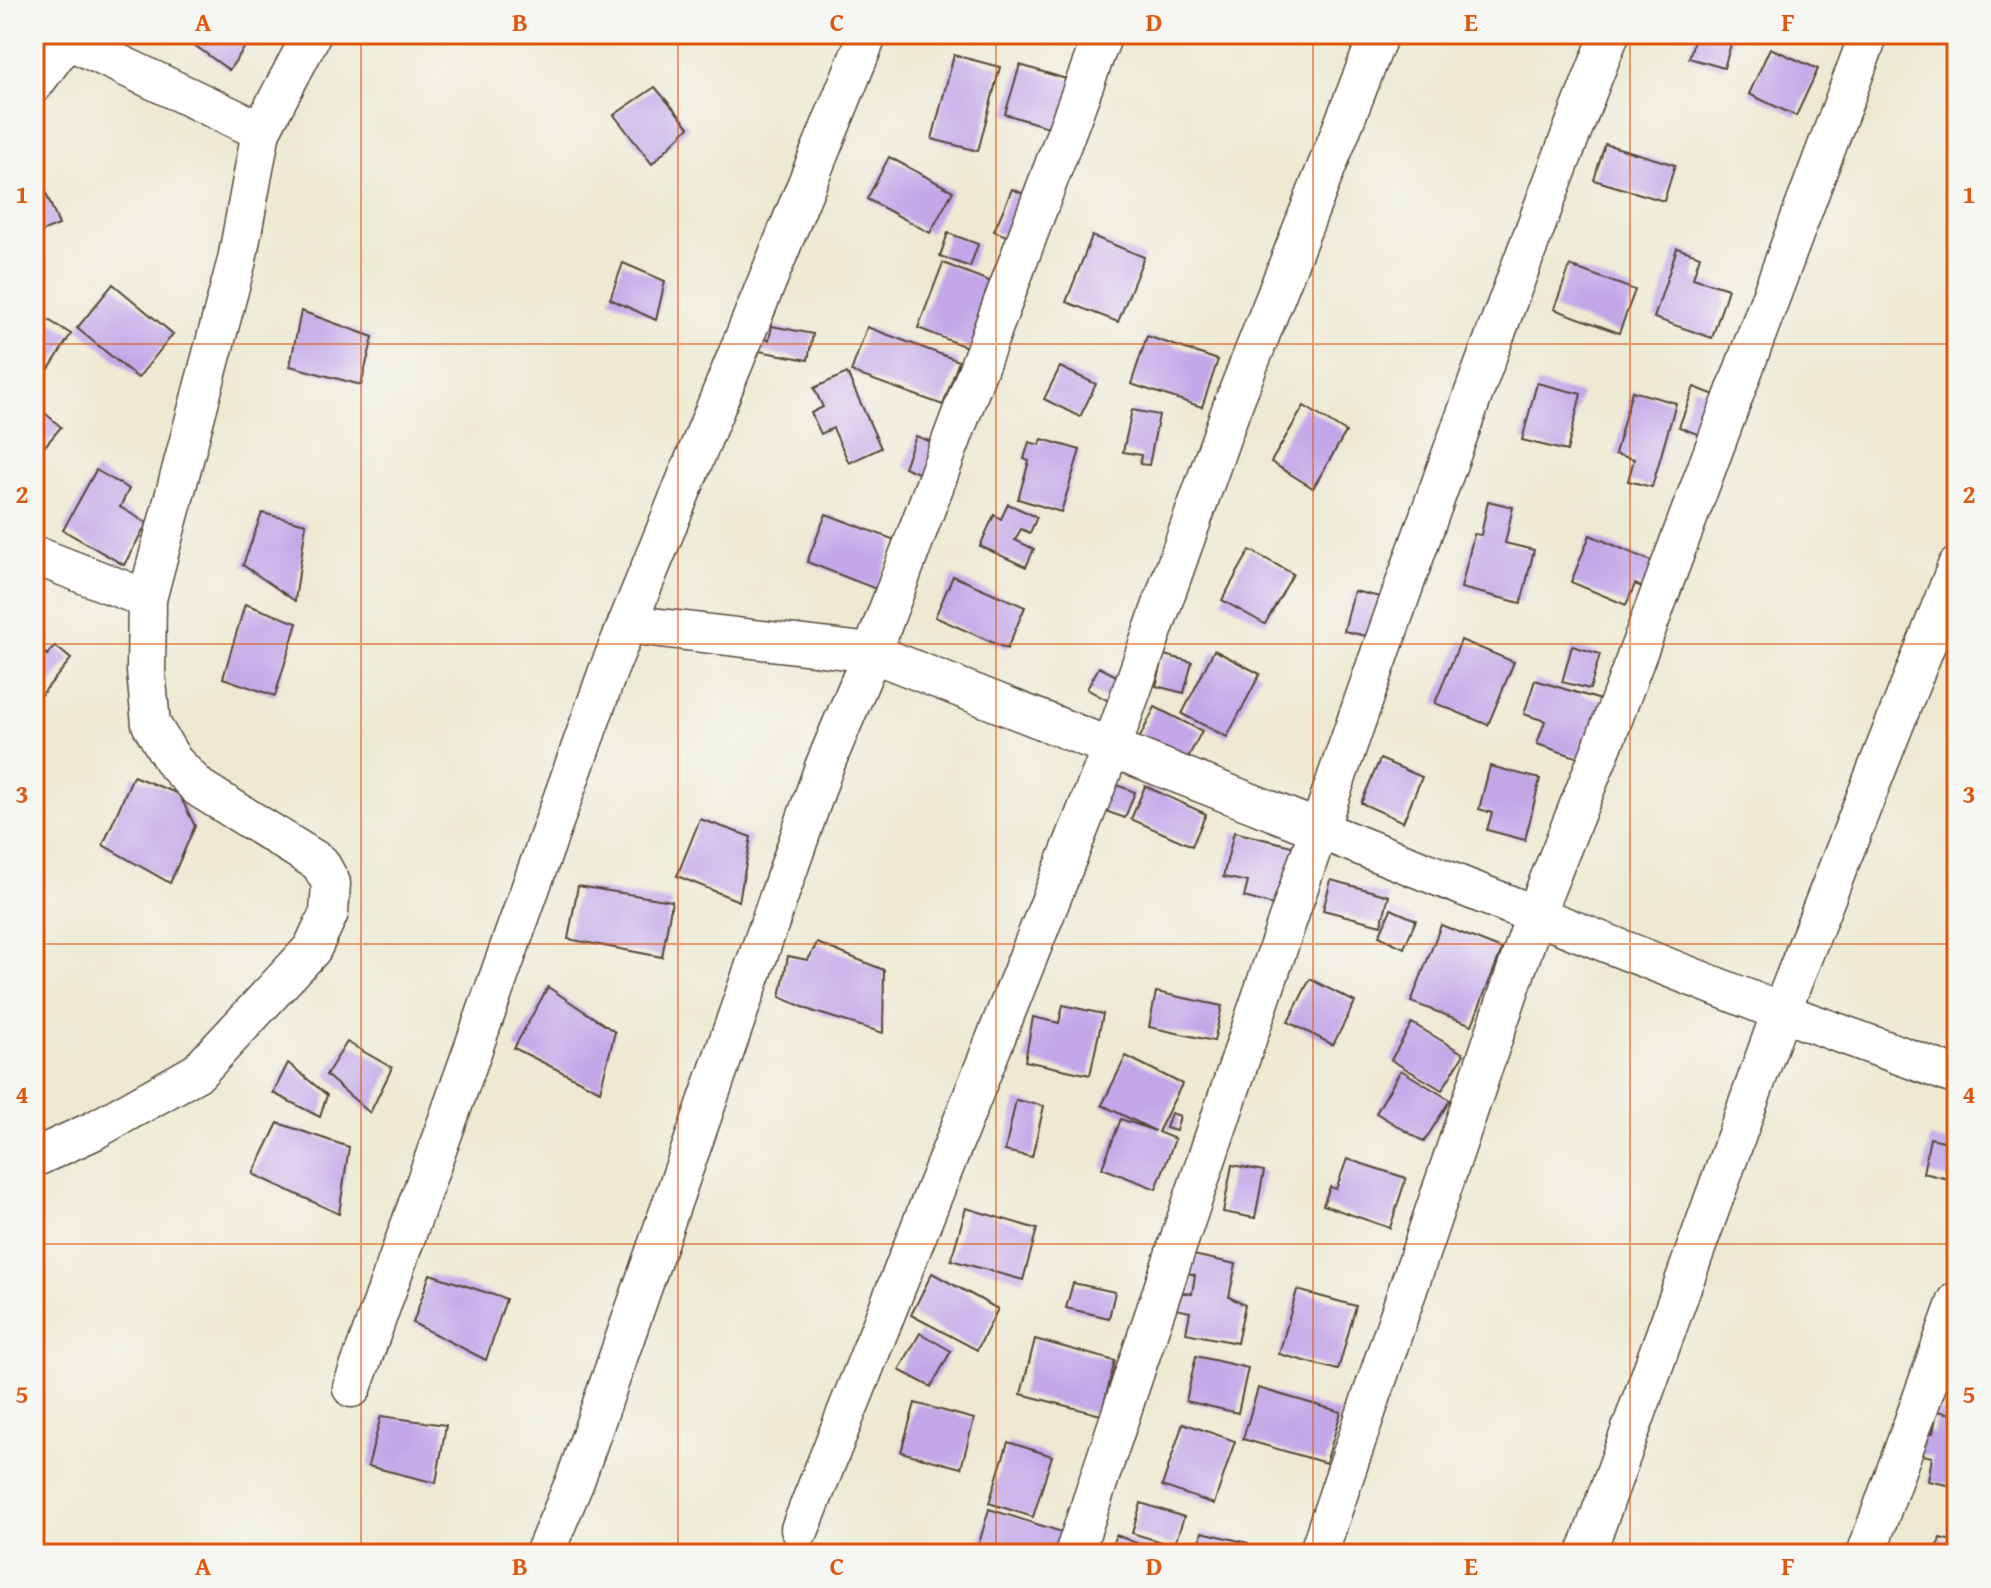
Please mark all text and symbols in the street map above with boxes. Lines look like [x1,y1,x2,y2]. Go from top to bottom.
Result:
text: A [195,2,212,41]
text: B [512,2,528,41]
text: C [830,2,844,41]
text: D [1146,2,1162,41]
text: E [1464,2,1478,41]
text: F [1781,2,1795,41]
text: 1 [15,174,29,213]
text: 1 [1962,174,1976,213]
text: 2 [15,474,29,513]
text: 2 [1962,474,1976,513]
text: 3 [15,774,29,813]
text: 3 [1962,774,1976,813]
text: 4 [15,1074,29,1113]
text: 4 [1962,1074,1976,1113]
text: 5 [15,1374,29,1413]
text: 5 [1962,1374,1976,1413]
text: A [195,1546,212,1585]
text: B [512,1546,528,1585]
text: C [830,1546,844,1585]
text: D [1146,1546,1162,1585]
text: E [1464,1546,1478,1585]
text: F [1781,1546,1795,1585]

